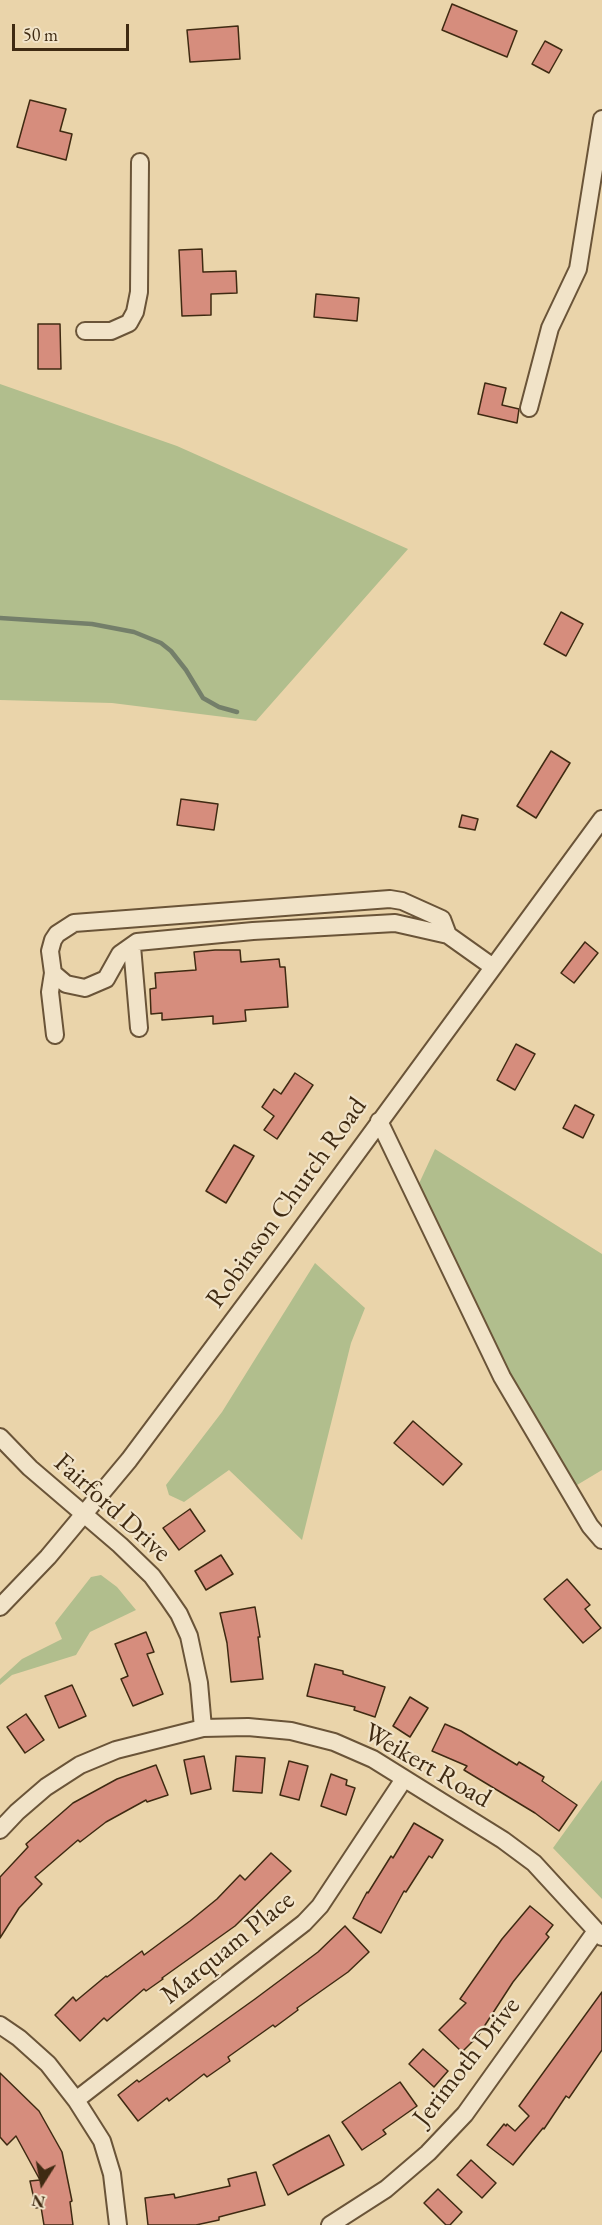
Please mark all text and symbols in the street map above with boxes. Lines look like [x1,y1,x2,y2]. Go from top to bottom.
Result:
scale bar [15,12,132,50]
text: 50 m [23,23,58,46]
street label: Robinson Church Road [200,1091,374,1315]
street label: Fairford Drive [47,1447,177,1569]
street label: Weikert Road [358,1717,496,1815]
street label: Marquam Place [155,1884,301,2012]
street label: Jerimoth Drive [406,1991,528,2133]
north arrow [12,2153,72,2213]
text: N [30,2190,47,2213]

